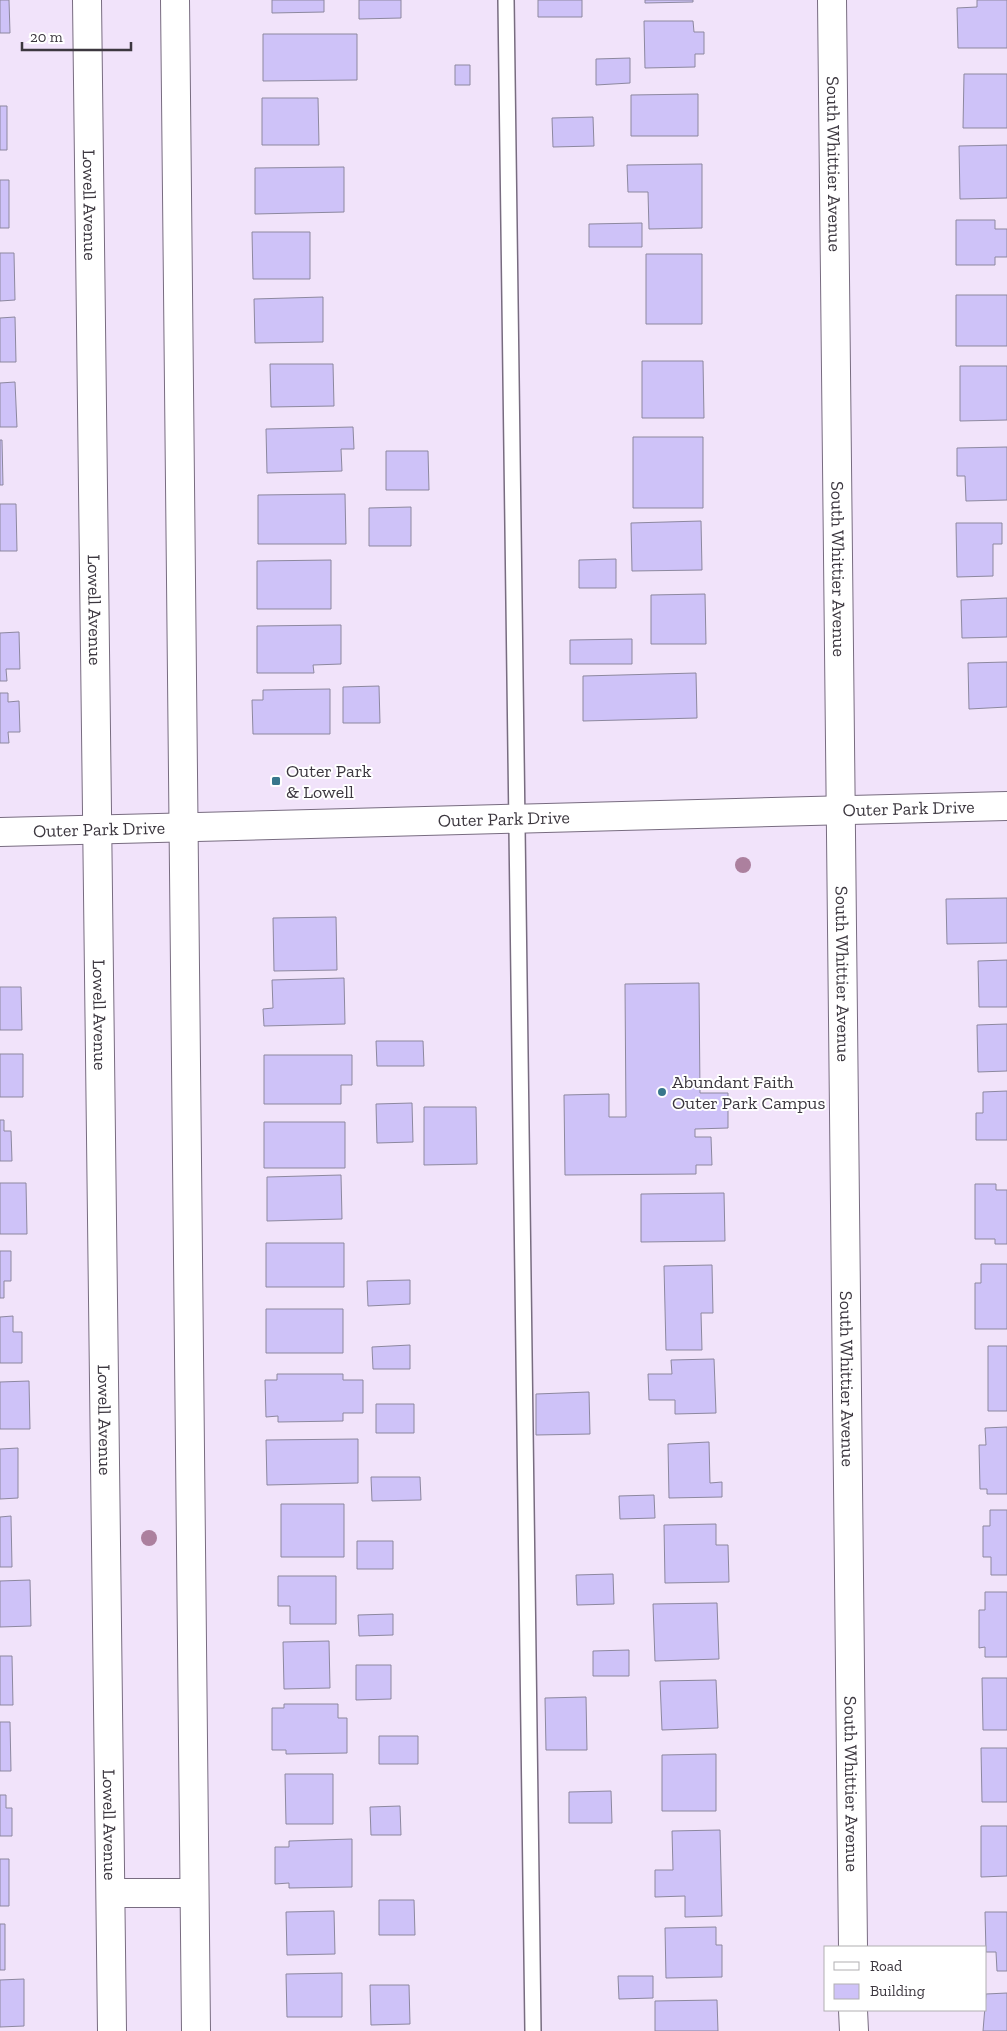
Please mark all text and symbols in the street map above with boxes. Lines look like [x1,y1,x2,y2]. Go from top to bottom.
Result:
scale bar [22,20,131,52]
text: 20 m [30,28,63,46]
street label: South Whittier Avenue [822,76,846,252]
street label: Lowell Avenue [78,149,101,261]
street label: South Whittier Avenue [826,481,850,657]
street label: Lowell Avenue [83,554,106,666]
place label: Outer Park & Lowell [286,760,372,803]
marker: Outer Park & Lowell [270,775,282,787]
street label: Outer Park Drive [842,796,975,821]
street label: Outer Park Drive [438,806,570,832]
street label: Outer Park Drive [33,817,165,842]
street label: South Whittier Avenue [831,886,854,1062]
street label: Lowell Avenue [88,959,111,1071]
place label: Abundant Faith Outer Park Campus [672,1071,825,1114]
marker: Abundant Faith Outer Park Campus [656,1086,668,1098]
street label: South Whittier Avenue [835,1291,859,1467]
street label: Lowell Avenue [93,1364,116,1476]
street label: South Whittier Avenue [839,1696,863,1872]
street label: Lowell Avenue [98,1769,121,1881]
legend [824,1946,987,2011]
text: Road [870,1957,903,1975]
text: Building [870,1982,925,2000]

